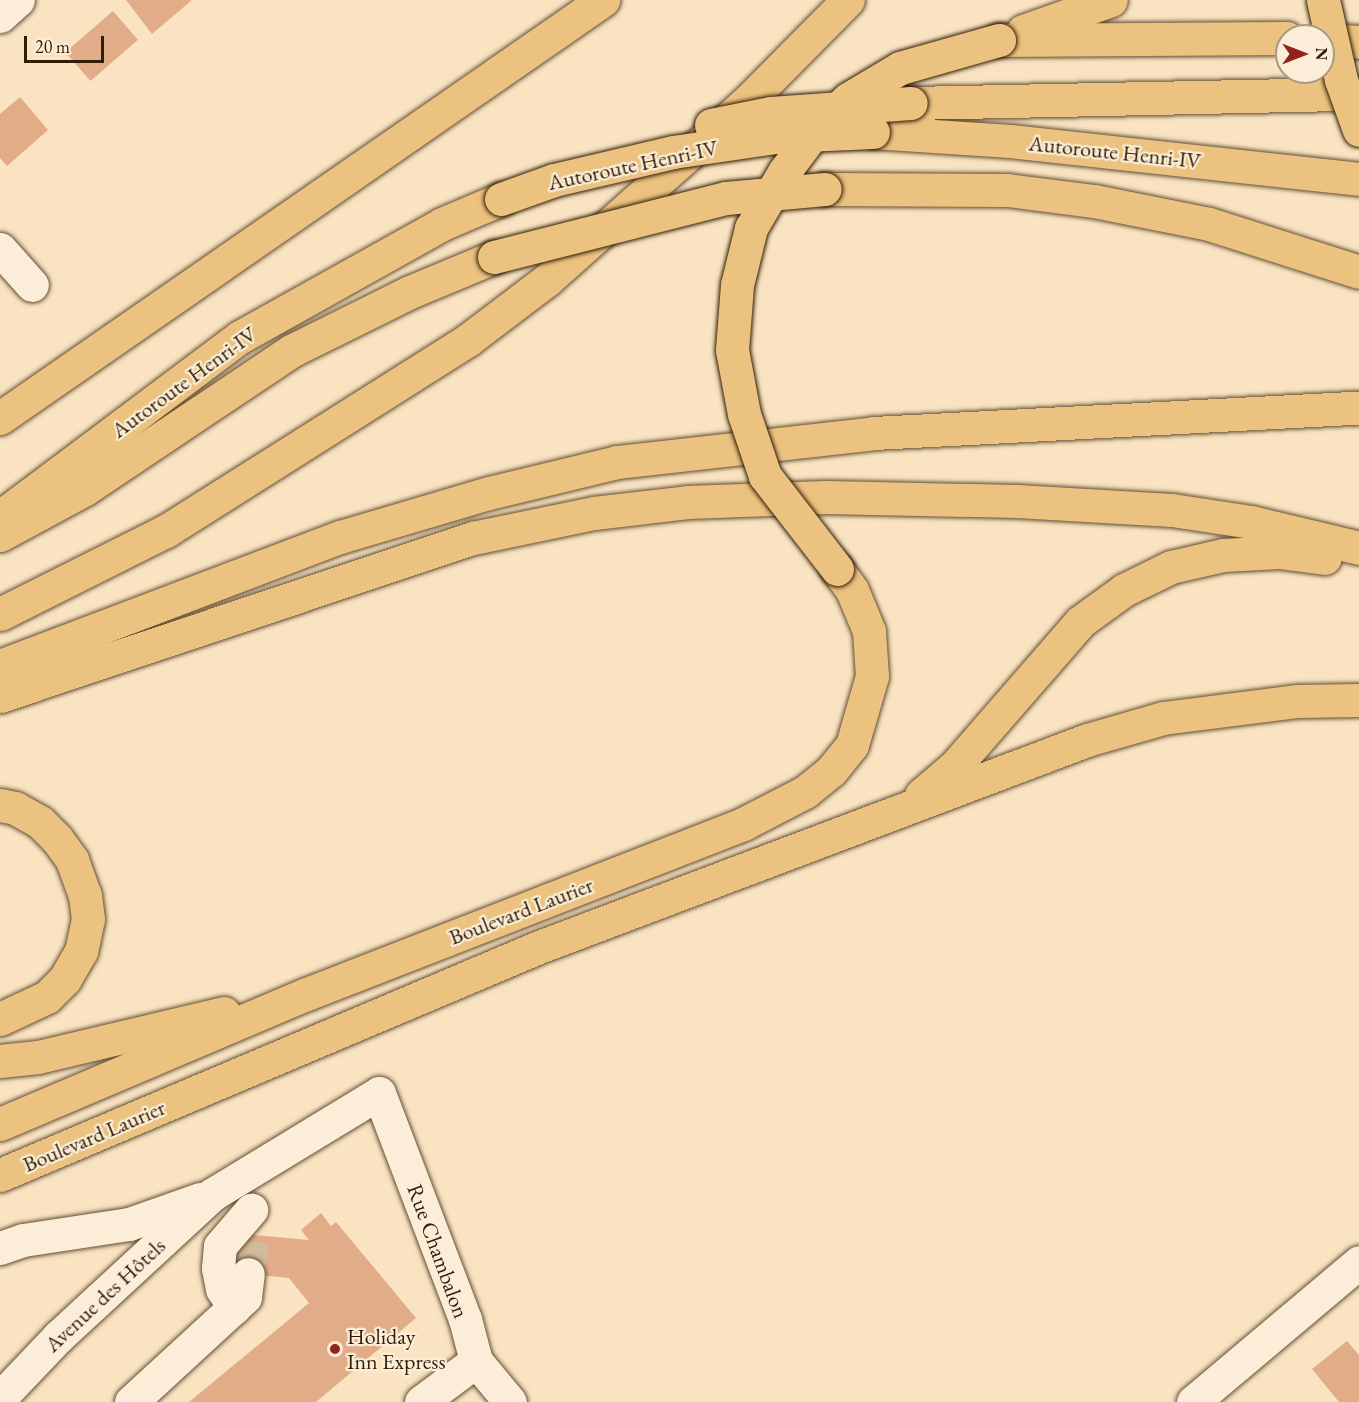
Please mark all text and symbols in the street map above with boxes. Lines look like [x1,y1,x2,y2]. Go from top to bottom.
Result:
scale bar [27,24,106,62]
north arrow [1275,24,1335,84]
text: 20 m [35,35,70,58]
text: N [1311,48,1332,60]
street label: Autoroute Henri-IV [1027,130,1203,174]
street label: Autoroute Henri-IV [545,134,721,196]
street label: Autoroute Henri-IV [106,320,262,444]
street label: Boulevard Laurier [445,871,597,951]
street label: Boulevard Laurier [19,1094,169,1178]
street label: Rue Chambalon [402,1180,474,1322]
street label: Avenue des Hôtels [39,1232,171,1358]
place label: Holiday Inn Express [347,1323,446,1374]
marker: Holiday Inn Express [328,1342,342,1356]

